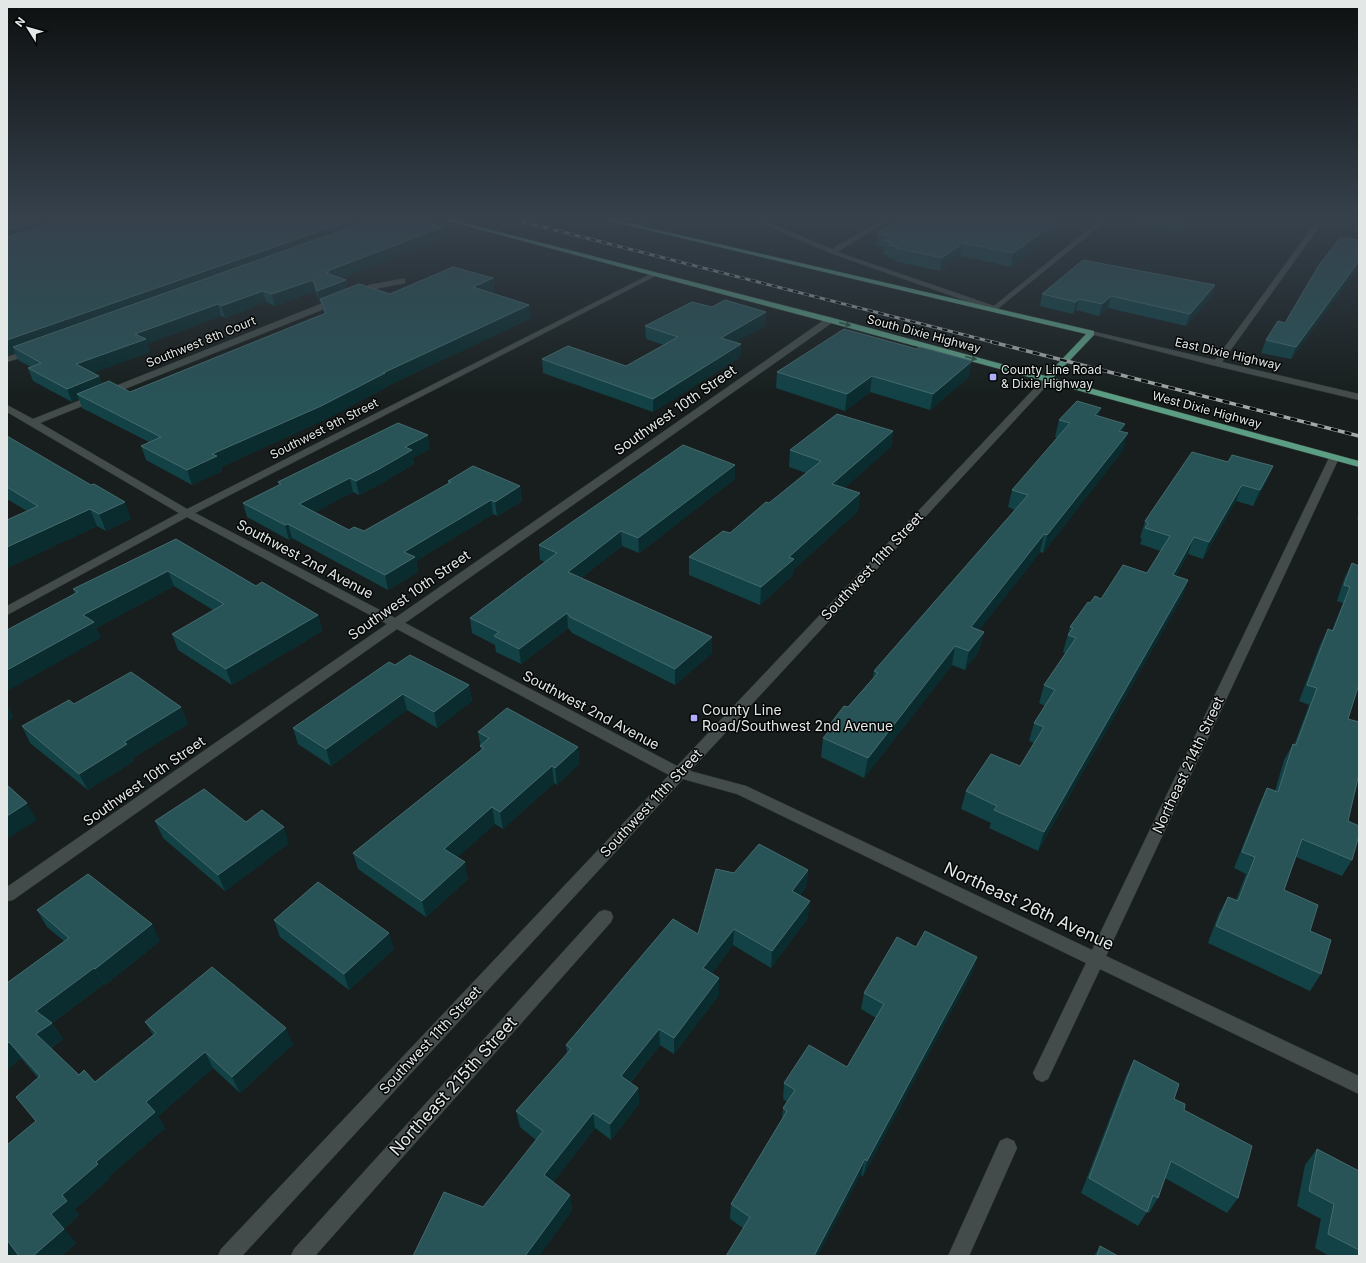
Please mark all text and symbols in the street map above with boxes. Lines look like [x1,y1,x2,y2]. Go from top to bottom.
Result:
north arrow [8,8,48,48]
text: N [12,14,28,30]
street label: South Dixie Highway [866,311,983,356]
street label: Southwest 8th Court [144,313,258,370]
one-way arrow [839,322,851,328]
street label: East Dixie Highway [1174,334,1283,373]
one-way arrow [964,356,977,362]
street label: Southwest 10th Street [611,361,739,458]
place label: County Line Road & Dixie Highway [1001,362,1102,391]
marker: County Line Road & Dixie Highway [988,372,998,382]
street label: West Dixie Highway [1151,388,1264,431]
street label: Southwest 9th Street [267,395,380,462]
street label: Southwest 11th Street [817,508,926,623]
street label: Southwest 2nd Avenue [234,515,376,602]
street label: Southwest 10th Street [345,546,473,643]
street label: Southwest 2nd Avenue [520,666,662,753]
street label: Northeast 214th Street [1148,693,1227,836]
place label: County Line Road/Southwest 2nd Avenue [702,701,893,734]
marker: County Line Road/Southwest 2nd Avenue [689,713,699,723]
street label: Southwest 10th Street [80,732,208,829]
street label: Southwest 11th Street [596,745,705,860]
street label: Northeast 26th Avenue [941,858,1117,954]
street label: Southwest 11th Street [375,982,484,1097]
street label: Northeast 215th Street [385,1012,521,1160]

